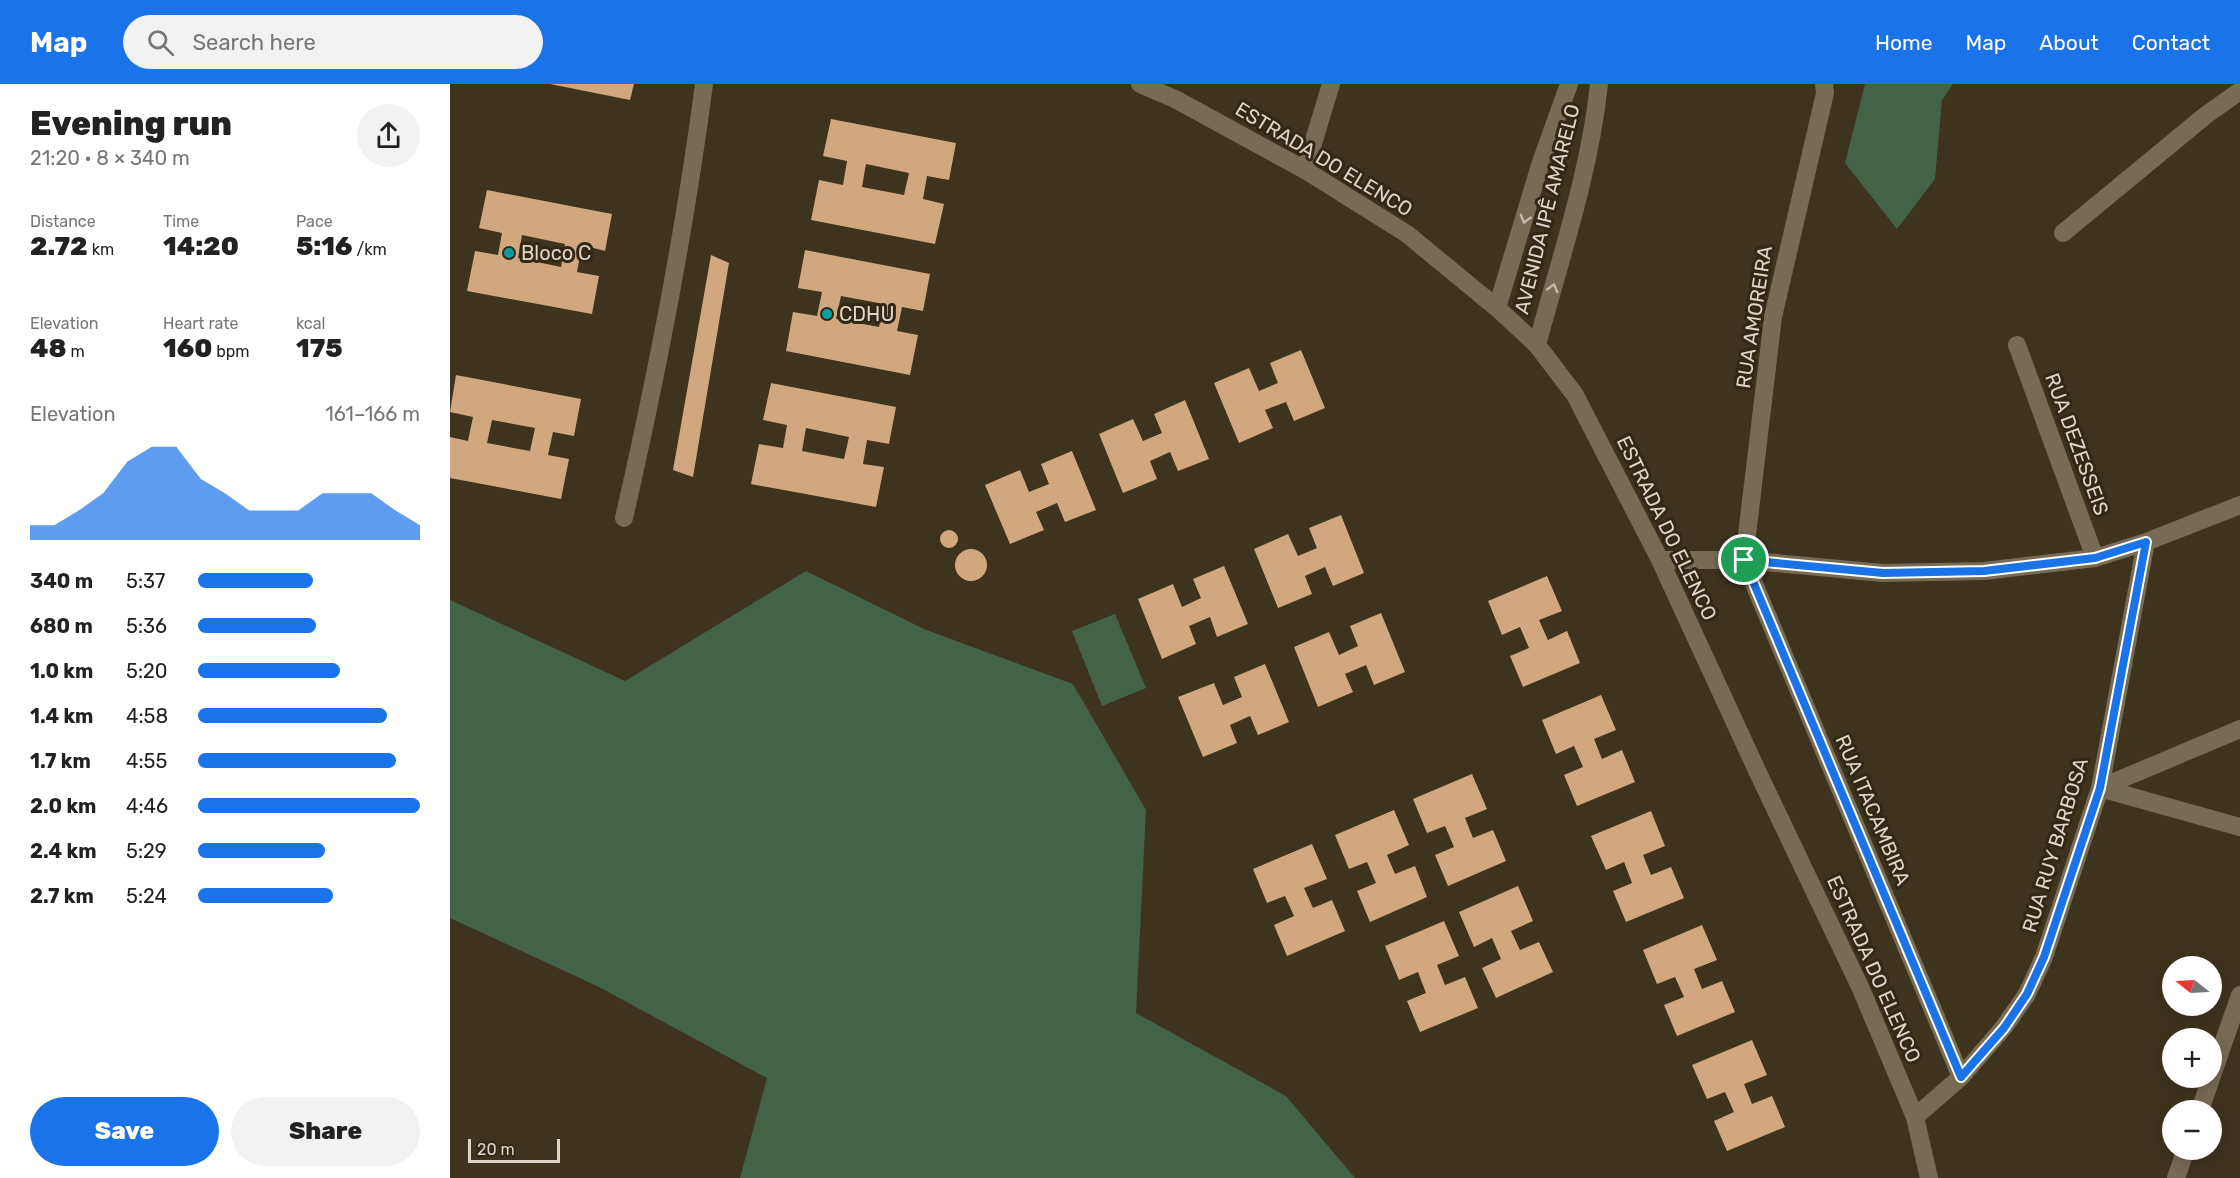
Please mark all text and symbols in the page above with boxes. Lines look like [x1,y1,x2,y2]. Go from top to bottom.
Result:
search box [123,15,543,69]
text: Map [30,26,87,59]
icon: search [144,26,177,59]
text: Search here [192,29,316,56]
text: Home [1875,30,1932,55]
text: Map [1965,30,2006,55]
text: About [2039,30,2099,55]
text: Contact [2132,30,2210,55]
street label: ESTRADA DO ELENCO [1231,97,1417,221]
street label: AVENIDA IPÊ AMARELO [1509,101,1585,317]
text: Evening run [30,104,232,143]
button: share [357,104,420,167]
text: 21:20 · 8 × 340 m [30,146,190,170]
text: Distance [30,212,96,231]
text: Time [163,212,199,231]
text: Pace [296,212,333,231]
one-way arrow [1520,213,1532,224]
text: 2.72 [30,231,88,262]
text: 14:20 [163,231,239,262]
text: 5:16 [296,231,353,262]
text: km [88,240,114,259]
text: /km [353,240,387,259]
place label: Bloco C [521,241,591,265]
street label: RUA AMOREIRA [1731,244,1777,390]
marker: Bloco C [502,246,516,260]
one-way arrow [1545,283,1558,293]
place label: CDHU [839,302,894,326]
marker: CDHU [820,307,834,321]
text: Elevation [30,314,99,333]
text: Heart rate [163,314,238,333]
text: kcal [296,314,325,333]
text: 48 [30,333,66,364]
text: 160 [163,333,212,364]
text: 175 [296,333,343,364]
text: m [66,342,85,361]
text: bpm [212,342,250,361]
street label: RUA DEZESSEIS [2040,370,2114,518]
text: Elevation [30,402,116,426]
text: 161–166 m [325,402,420,426]
street label: ESTRADA DO ELENCO [1612,432,1722,624]
pin [1718,534,1769,585]
icon: arrive [1727,543,1760,576]
text: 340 m [30,569,93,593]
text: 5:37 [126,569,165,593]
text: 680 m [30,614,93,638]
text: 5:36 [126,614,167,638]
text: 1.0 km [30,659,93,683]
text: 5:20 [126,659,167,683]
text: 1.4 km [30,704,93,728]
text: 4:58 [126,704,168,728]
street label: RUA ITACAMBIRA [1830,731,1916,889]
text: 1.7 km [30,749,91,773]
text: 4:55 [126,749,167,773]
street label: RUA RUY BARBOSA [2017,755,2093,935]
text: 2.0 km [30,794,96,818]
text: 4:46 [126,794,168,818]
text: 2.4 km [30,839,96,863]
text: 5:29 [126,839,167,863]
street label: ESTRADA DO ELENCO [1822,872,1926,1066]
text: 2.7 km [30,884,94,908]
text: 5:24 [126,884,167,908]
north arrow [2162,956,2222,1016]
map controls [2162,956,2222,1160]
button: + [2162,1028,2222,1088]
button: Save [30,1097,219,1166]
button: Share [231,1097,420,1166]
button: − [2162,1100,2222,1160]
scale bar [468,1136,560,1164]
text: 20 m [477,1140,515,1159]

